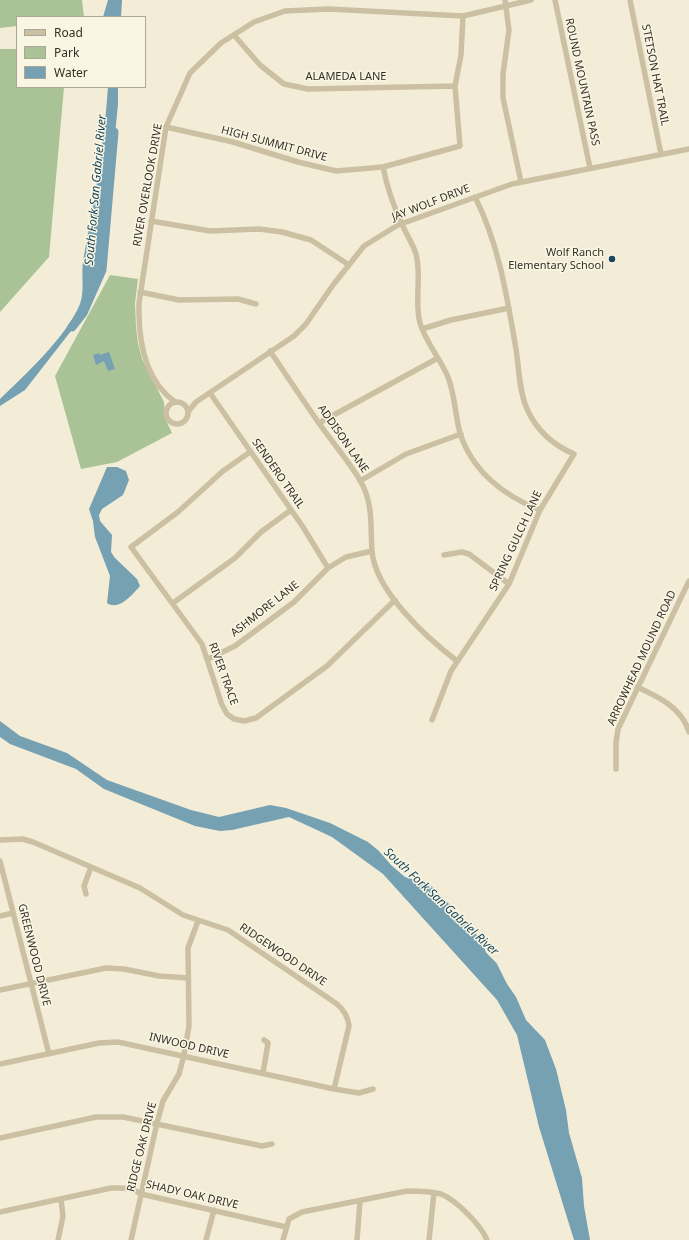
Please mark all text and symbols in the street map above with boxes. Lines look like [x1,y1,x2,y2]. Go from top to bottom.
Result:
legend [16,16,146,88]
street label: ROUND MOUNTAIN PASS [562,17,602,147]
street label: STETSON HAT TRAIL [639,23,671,127]
text: Road [54,24,83,41]
text: Park [54,44,79,61]
text: Water [54,64,88,81]
street label: ALAMEDA LANE [306,70,386,84]
water label: South Fork San Gabriel River [82,114,110,266]
street label: RIVER OVERLOOK DRIVE [131,122,165,248]
street label: HIGH SUMMIT DRIVE [220,124,328,164]
street label: JAY WOLF DRIVE [390,182,472,224]
place label: Wolf Ranch Elementary School [508,246,604,272]
marker: Wolf Ranch Elementary School [607,254,617,264]
street label: ADDISON LANE [315,402,371,476]
street label: SENDERO TRAIL [249,436,307,512]
street label: SPRING GULCH LANE [487,489,545,593]
street label: ASHMORE LANE [228,578,302,640]
street label: ARROWHEAD MOUND ROAD [605,588,679,728]
street label: RIVER TRACE [206,641,240,707]
water label: South Fork San Gabriel River [381,845,501,959]
street label: GREENWOOD DRIVE [15,902,53,1008]
street label: RIDGEWOOD DRIVE [237,921,329,989]
street label: INWOOD DRIVE [148,1030,230,1062]
street label: RIDGE OAK DRIVE [124,1101,160,1193]
street label: SHADY OAK DRIVE [144,1178,240,1212]

